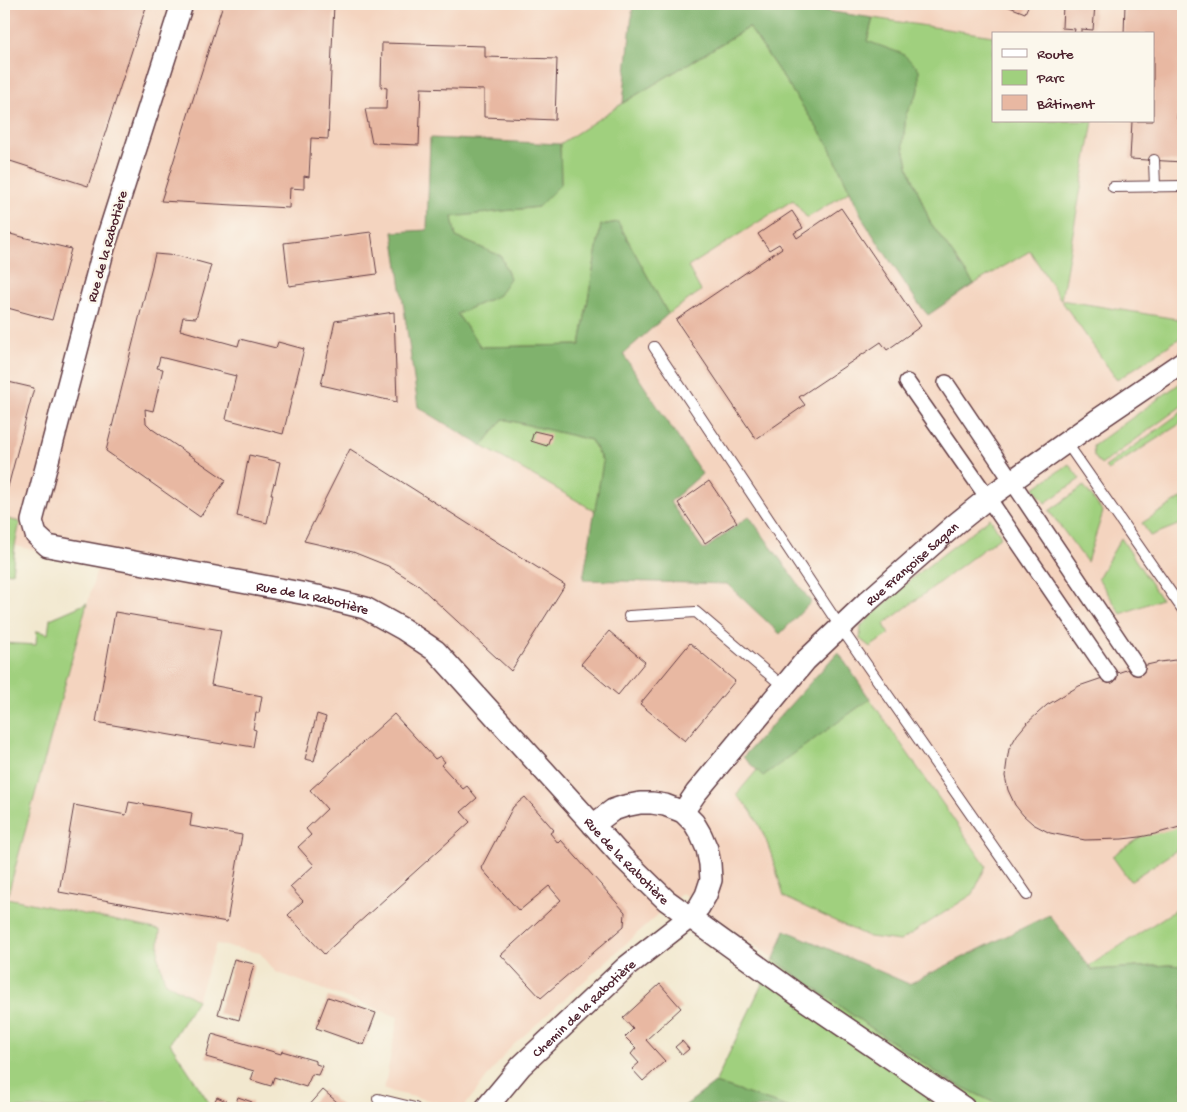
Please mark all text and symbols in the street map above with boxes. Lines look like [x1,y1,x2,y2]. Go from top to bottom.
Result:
legend [992,32,1154,122]
text: Route [1037,46,1074,64]
text: Parc [1036,70,1065,88]
text: Bâtiment [1036,96,1096,114]
street label: Rue de la Rabotière [84,188,133,304]
street label: Rue Françoise Sagan [863,519,964,610]
street label: Rue de la Rabotière [254,579,372,620]
street label: Rue de la Rabotière [579,815,672,910]
street label: Chemin de la Rabotière [529,956,641,1062]

